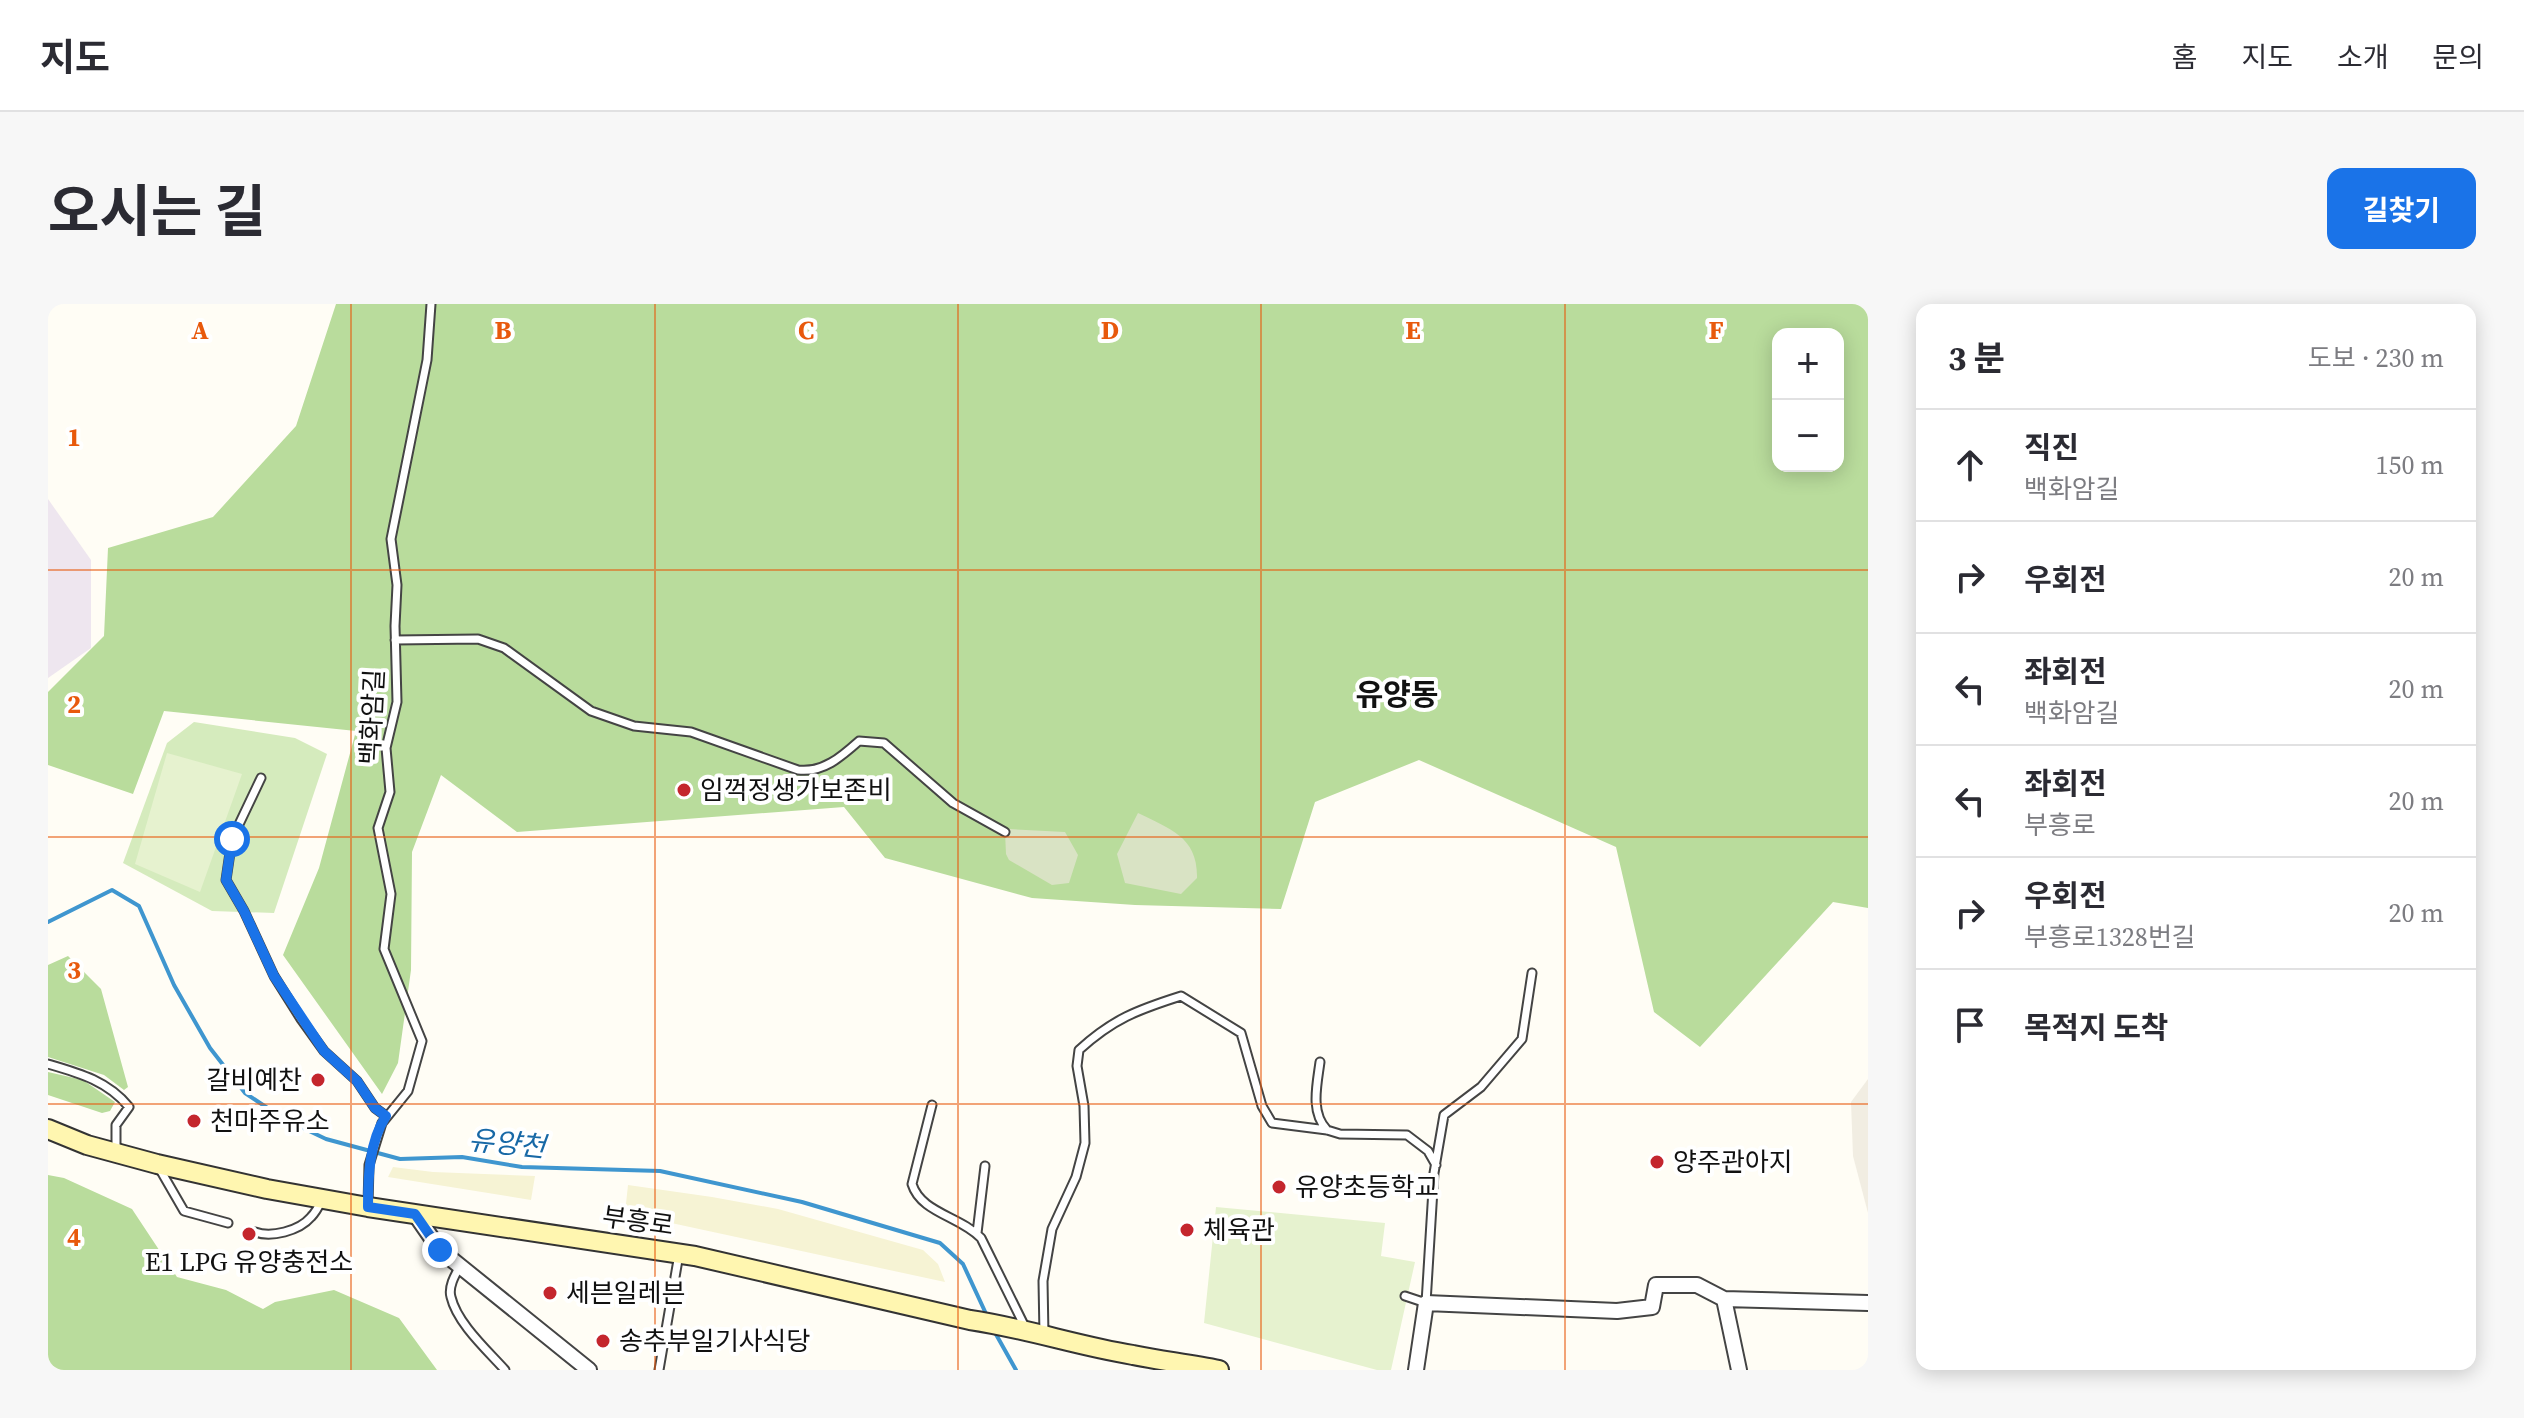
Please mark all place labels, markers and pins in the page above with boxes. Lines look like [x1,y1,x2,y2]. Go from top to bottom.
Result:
place label: 임꺽정생가보존비 [700,772,891,808]
marker: 임꺽정생가보존비 [675,781,693,799]
place label: 갈비예찬 [206,1062,302,1098]
marker: 갈비예찬 [309,1071,327,1089]
place label: 천마주유소 [210,1103,330,1139]
marker: 천마주유소 [185,1112,203,1130]
place label: 양주관아지 [1673,1144,1793,1180]
marker: 양주관아지 [1648,1153,1666,1171]
place label: 유양초등학교 [1295,1169,1439,1205]
marker: 유양초등학교 [1270,1178,1288,1196]
place label: 체육관 [1203,1212,1275,1248]
marker: 체육관 [1178,1221,1196,1239]
marker: E1 LPG 유양충전소 [240,1225,258,1243]
place label: E1 LPG 유양충전소 [145,1244,353,1280]
place label: 세븐일레븐 [566,1275,686,1311]
marker: 세븐일레븐 [541,1284,559,1302]
place label: 송추부일기사식당 [619,1323,810,1359]
marker: 송추부일기사식당 [594,1332,612,1350]

